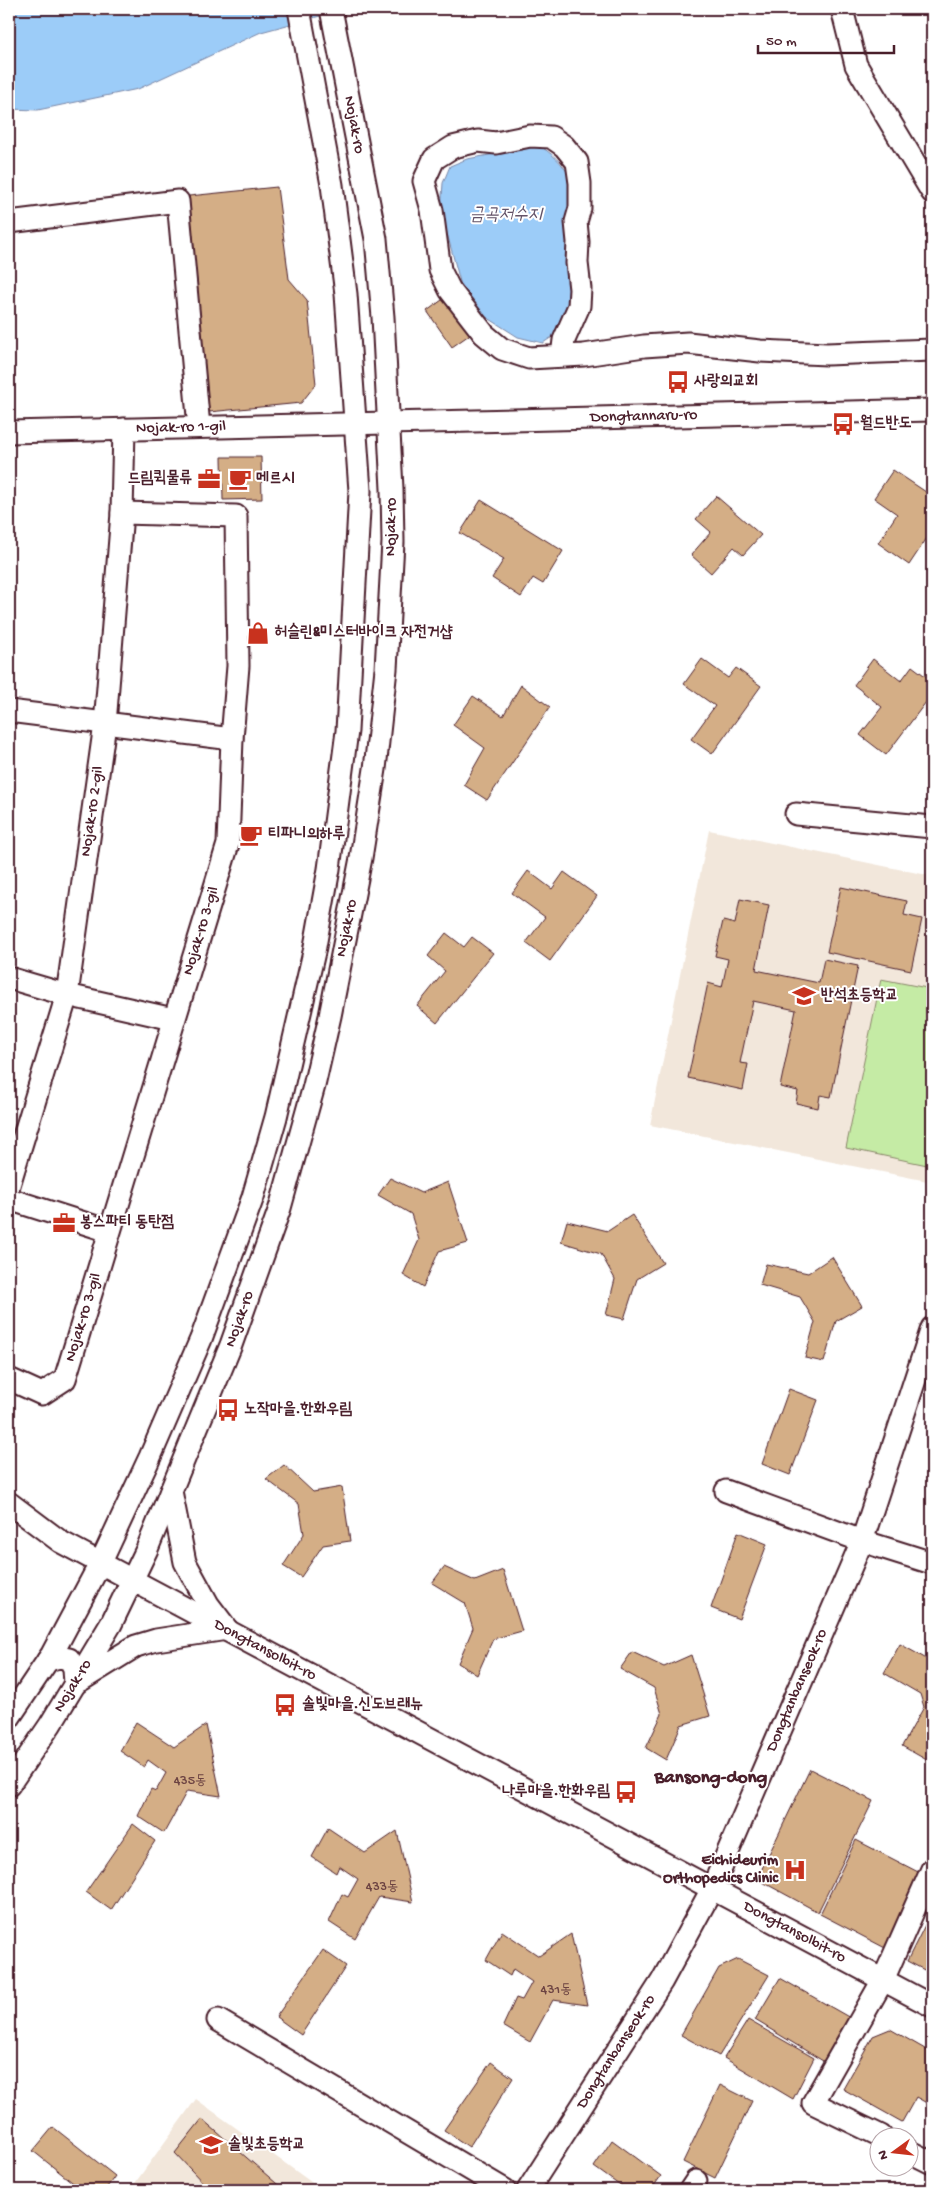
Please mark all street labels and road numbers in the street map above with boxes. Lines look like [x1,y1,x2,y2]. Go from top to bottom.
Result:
street label: Nojak-ro [338,95,368,155]
street label: Dongtannaru-ro [589,406,698,428]
street label: Nojak-ro 1-gil [136,417,226,438]
street label: Nojak-ro [383,498,402,556]
street label: Nojak-ro 2-gil [77,765,108,858]
street label: Nojak-ro 3-gil [179,884,224,978]
street label: Nojak-ro [332,898,362,959]
street label: Nojak-ro 3-gil [61,1271,106,1364]
street label: Nojak-ro [221,1288,259,1350]
street label: Dongtansolbit-ro [209,1615,320,1686]
street label: Dongtanbanseok-ro [762,1626,832,1756]
street label: Nojak-ro [50,1656,97,1716]
street label: Dongtansolbit-ro [739,1897,849,1968]
street label: Dongtanbanseok-ro [572,1991,660,2114]

